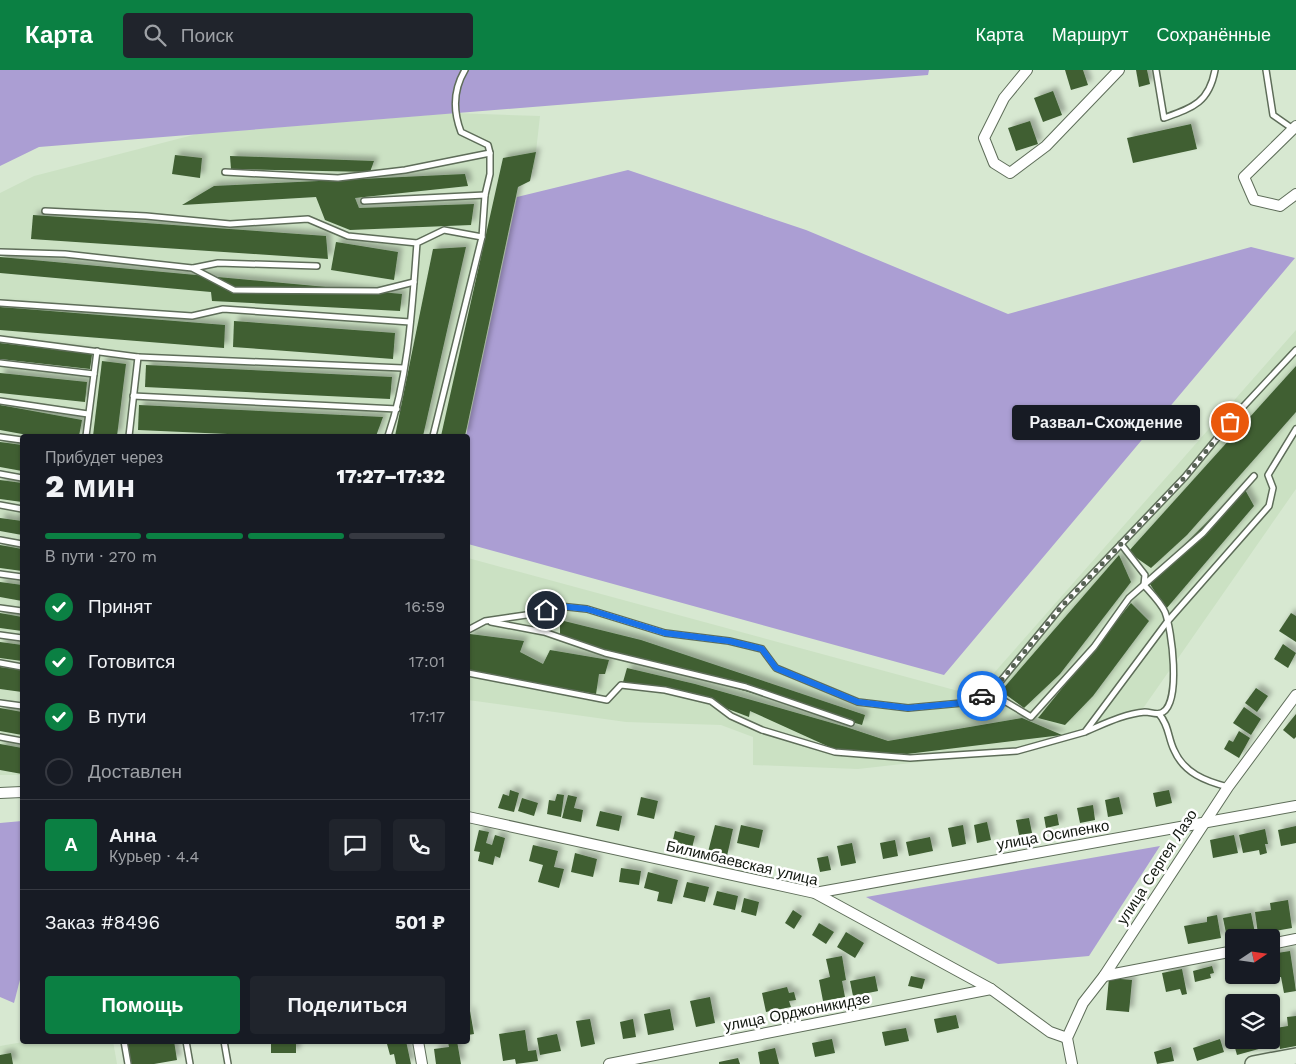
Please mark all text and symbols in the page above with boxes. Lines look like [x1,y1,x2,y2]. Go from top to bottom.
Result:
search box [123,13,473,58]
text: Карта [25,21,93,49]
icon: search [141,21,169,49]
text: Поиск [181,24,233,47]
text: Карта [976,24,1024,45]
text: Маршрут [1052,24,1128,45]
text: Сохранённые [1156,24,1271,45]
pin [1209,401,1251,443]
callout: Развал-Схождение [1012,404,1200,440]
icon: bag [1216,408,1244,436]
text: Развал-Схождение [1029,413,1183,432]
text: Прибудет через [45,448,163,467]
text: 17:27–17:32 [337,465,445,488]
text: 2 мин [45,467,135,505]
text: В пути · 270 m [45,547,157,566]
pin [525,589,567,631]
icon: check [45,593,73,621]
text: Принят [88,595,152,618]
icon: home [532,596,560,624]
text: 16:59 [405,597,445,616]
icon: check [45,648,73,676]
text: Готовится [88,650,175,673]
text: 17:01 [409,652,445,671]
courier [957,671,1007,721]
icon: car [968,682,996,710]
icon: check [45,703,73,731]
text: В пути [88,705,146,728]
text: 17:17 [410,707,445,726]
text: Доставлен [88,760,182,783]
street label: улица Сергея Лазо [1113,806,1201,928]
street label: улица Осипенко [995,816,1111,854]
button: chat [329,819,381,871]
button: phone [393,819,445,871]
text: Анна [109,824,156,847]
text: А [64,833,78,856]
street label: Билимбаевская улица [664,837,820,889]
text: Курьер · 4.4 [109,847,199,866]
text: Заказ #8496 [45,911,160,934]
text: 501 ₽ [395,911,445,934]
north arrow [1225,929,1280,984]
map controls [1225,929,1280,1049]
button: Помощь [45,976,240,1034]
button: Поделиться [250,976,445,1034]
street label: улица Орджоникидзе [722,989,872,1035]
button: layers [1225,994,1280,1049]

